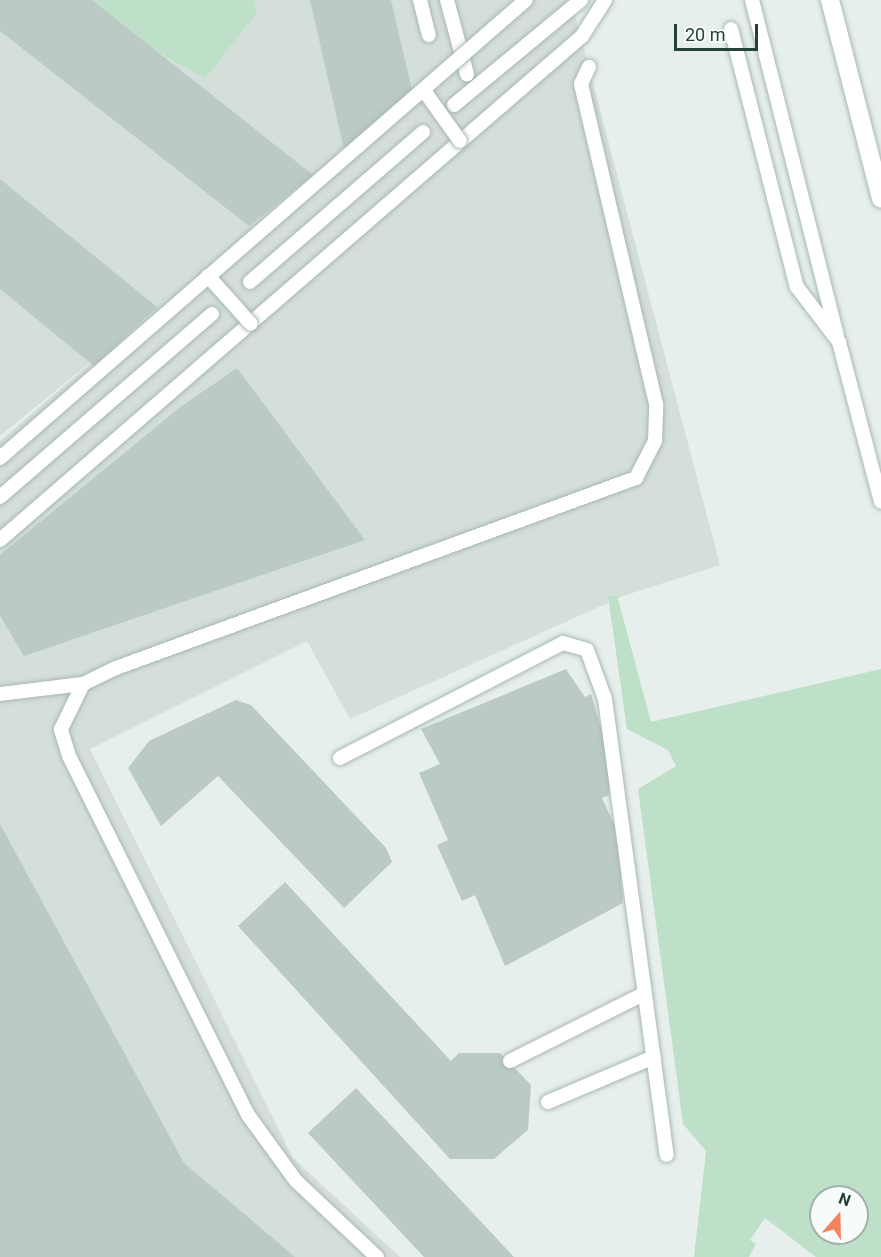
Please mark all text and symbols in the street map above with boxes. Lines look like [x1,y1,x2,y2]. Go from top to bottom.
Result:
scale bar [677,12,761,50]
text: 20 m [685,24,725,45]
north arrow [809,1185,869,1245]
text: N [836,1189,853,1210]

